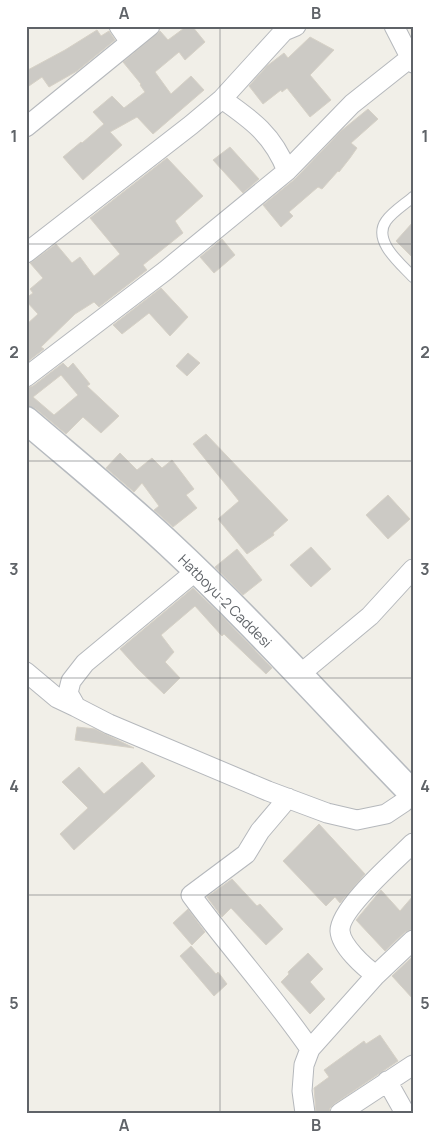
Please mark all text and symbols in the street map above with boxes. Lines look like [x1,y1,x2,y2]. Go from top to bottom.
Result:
text: A [119,2,130,24]
text: B [311,2,321,24]
text: 1 [10,125,18,147]
text: 1 [421,125,429,147]
text: 2 [9,341,19,363]
text: 2 [420,341,430,363]
street label: Hatboyu-2 Caddesi [175,550,276,651]
text: 3 [9,558,19,580]
text: 3 [420,558,430,580]
text: 4 [9,775,19,797]
text: 4 [420,775,430,797]
text: 5 [9,992,19,1014]
text: 5 [420,992,430,1014]
text: A [119,1114,130,1136]
text: B [311,1114,321,1136]

